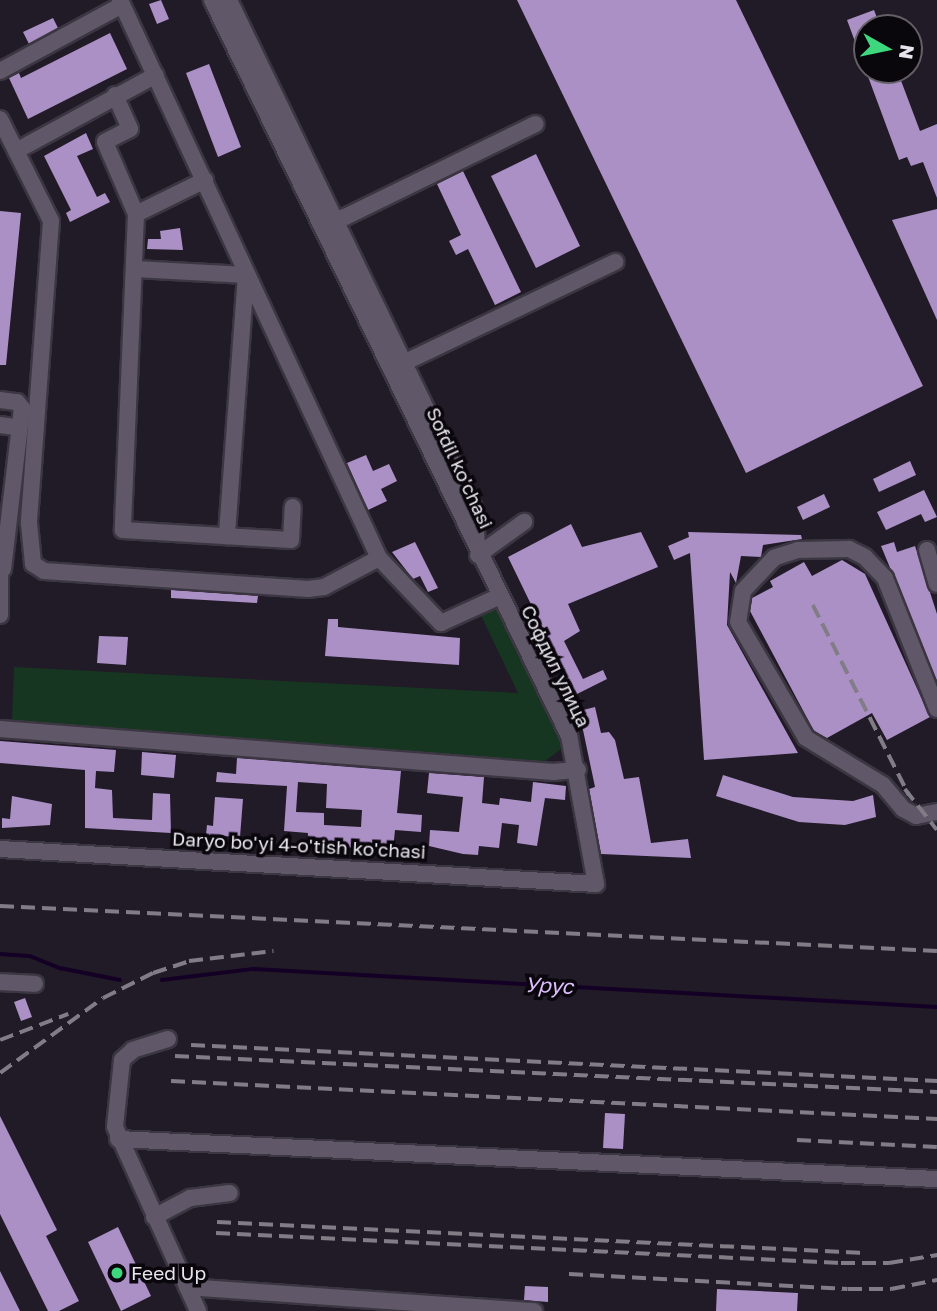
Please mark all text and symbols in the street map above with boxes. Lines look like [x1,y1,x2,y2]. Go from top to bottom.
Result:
north arrow [853,14,923,84]
text: N [895,43,920,61]
street label: Sofdil ko'chasi [422,404,498,532]
street label: Софдил улица [517,601,595,731]
street label: Daryo bo'yi 4-o'tish ko'chasi [171,827,427,863]
water label: Урус [524,971,574,999]
place label: Feed Up [131,1262,206,1284]
marker: Feed Up [109,1265,125,1281]

